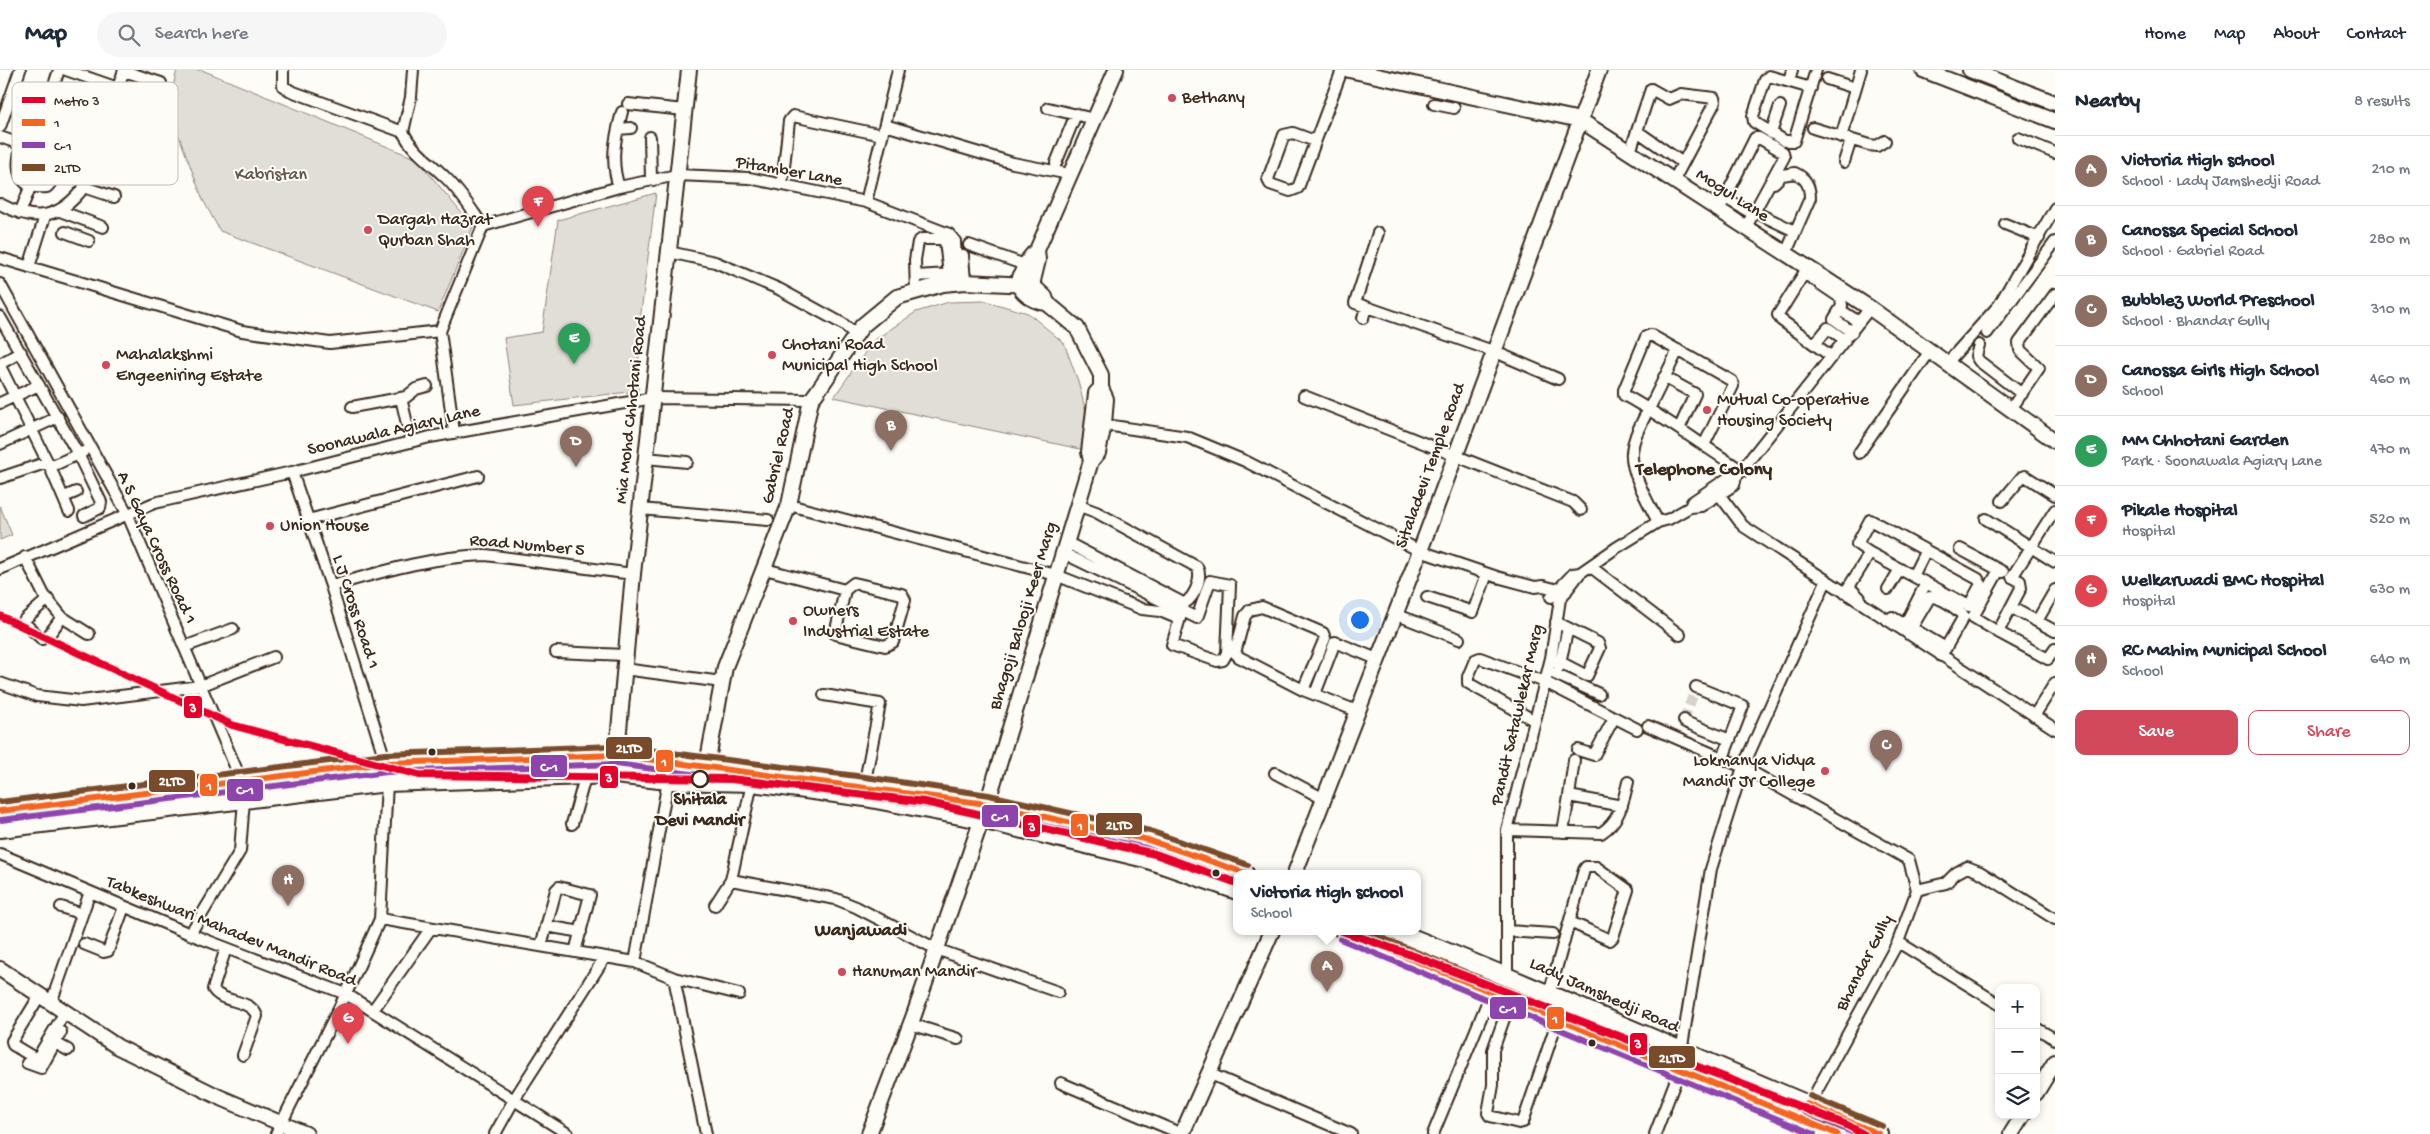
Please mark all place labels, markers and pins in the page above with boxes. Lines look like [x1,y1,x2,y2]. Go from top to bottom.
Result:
place label: Bethany [1181,88,1245,109]
marker: Bethany [1166,92,1178,104]
pin: F [522,186,554,227]
place label: Dargah Hazrat Qurban Shah [377,210,494,252]
marker: Dargah Hazrat Qurban Shah [362,224,374,236]
pin: E [558,323,590,364]
place label: Chotani Road Municipal High School [782,335,938,377]
place label: Mahalakshmi Engeeniring Estate [116,345,263,387]
marker: Chotani Road Municipal High School [766,349,778,361]
marker: Mahalakshmi Engeeniring Estate [100,359,112,371]
place label: Mutual Co-operative Housing Society [1717,390,1870,432]
marker: Mutual Co-operative Housing Society [1701,404,1713,416]
pin: B [875,410,907,451]
pin: D [560,426,592,467]
place label: Union House [280,516,370,537]
marker: Union House [264,520,276,532]
place label: Owners Industrial Estate [803,601,930,643]
marker: Owners Industrial Estate [787,615,799,627]
pin: C [1870,730,1902,771]
unlabelled marker [427,747,437,757]
place label: Lokmanya Vidya Mandir Jr College [1683,751,1816,793]
marker: Lokmanya Vidya Mandir Jr College [1819,765,1831,777]
marker: Shitala Devi Mandir [691,770,709,788]
unlabelled marker [127,781,137,791]
place label: Shitala Devi Mandir [654,790,747,832]
pin: H [272,865,304,906]
unlabelled marker [1211,868,1221,878]
pin: A [1311,951,1343,992]
place label: Hanuman Mandir [852,962,978,983]
marker: Hanuman Mandir [836,966,848,978]
pin: G [332,1003,364,1044]
unlabelled marker [1587,1038,1597,1048]

